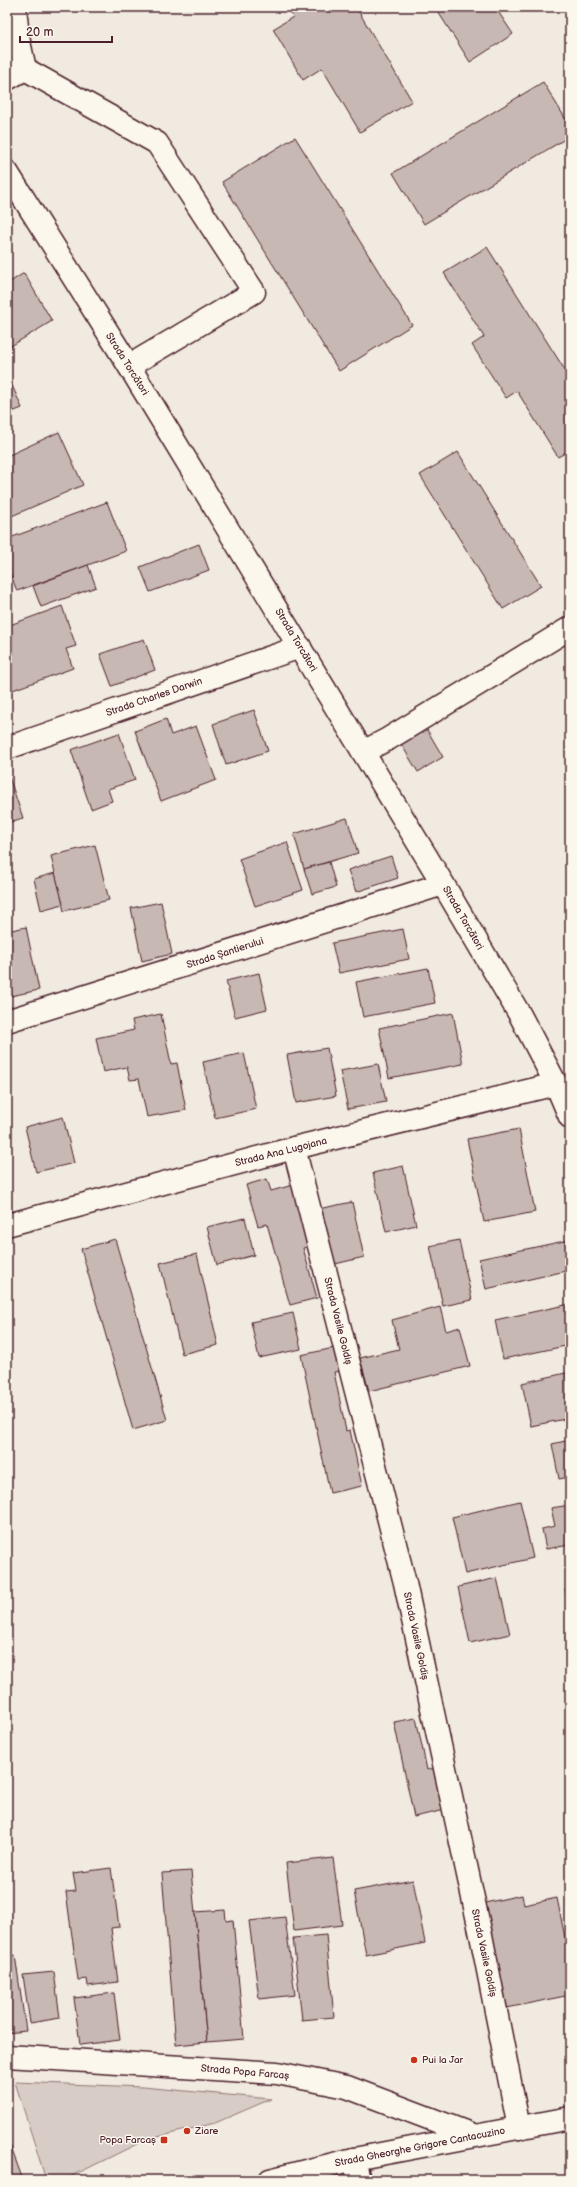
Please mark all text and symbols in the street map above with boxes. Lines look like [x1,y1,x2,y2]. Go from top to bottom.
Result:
scale bar [20,18,112,44]
text: 20 m [26,25,53,40]
street label: Strada Torcători [103,331,151,397]
street label: Strada Torcători [272,606,320,674]
street label: Strada Charles Darwin [104,675,204,719]
street label: Strada Torcători [440,884,486,952]
street label: Strada Șantierului [185,935,265,971]
street label: Strada Ana Lugojana [234,1135,329,1169]
street label: Strada Vasile Goldiș [321,1276,355,1366]
street label: Strada Vasile Goldiș [401,1591,431,1681]
street label: Strada Vasile Goldiș [469,1908,499,1998]
place label: Pui la Jar [422,2054,464,2066]
marker: Pui la Jar [409,2055,419,2065]
street label: Strada Popa Farcaș [200,2062,290,2082]
place label: Ziare [194,2125,219,2137]
street label: Strada Gheorghe Grigore Cantacuzino [334,2125,507,2169]
marker: Ziare [182,2126,192,2136]
place label: Popa Farcaș [100,2134,156,2146]
marker: Popa Farcaș [159,2135,169,2145]

